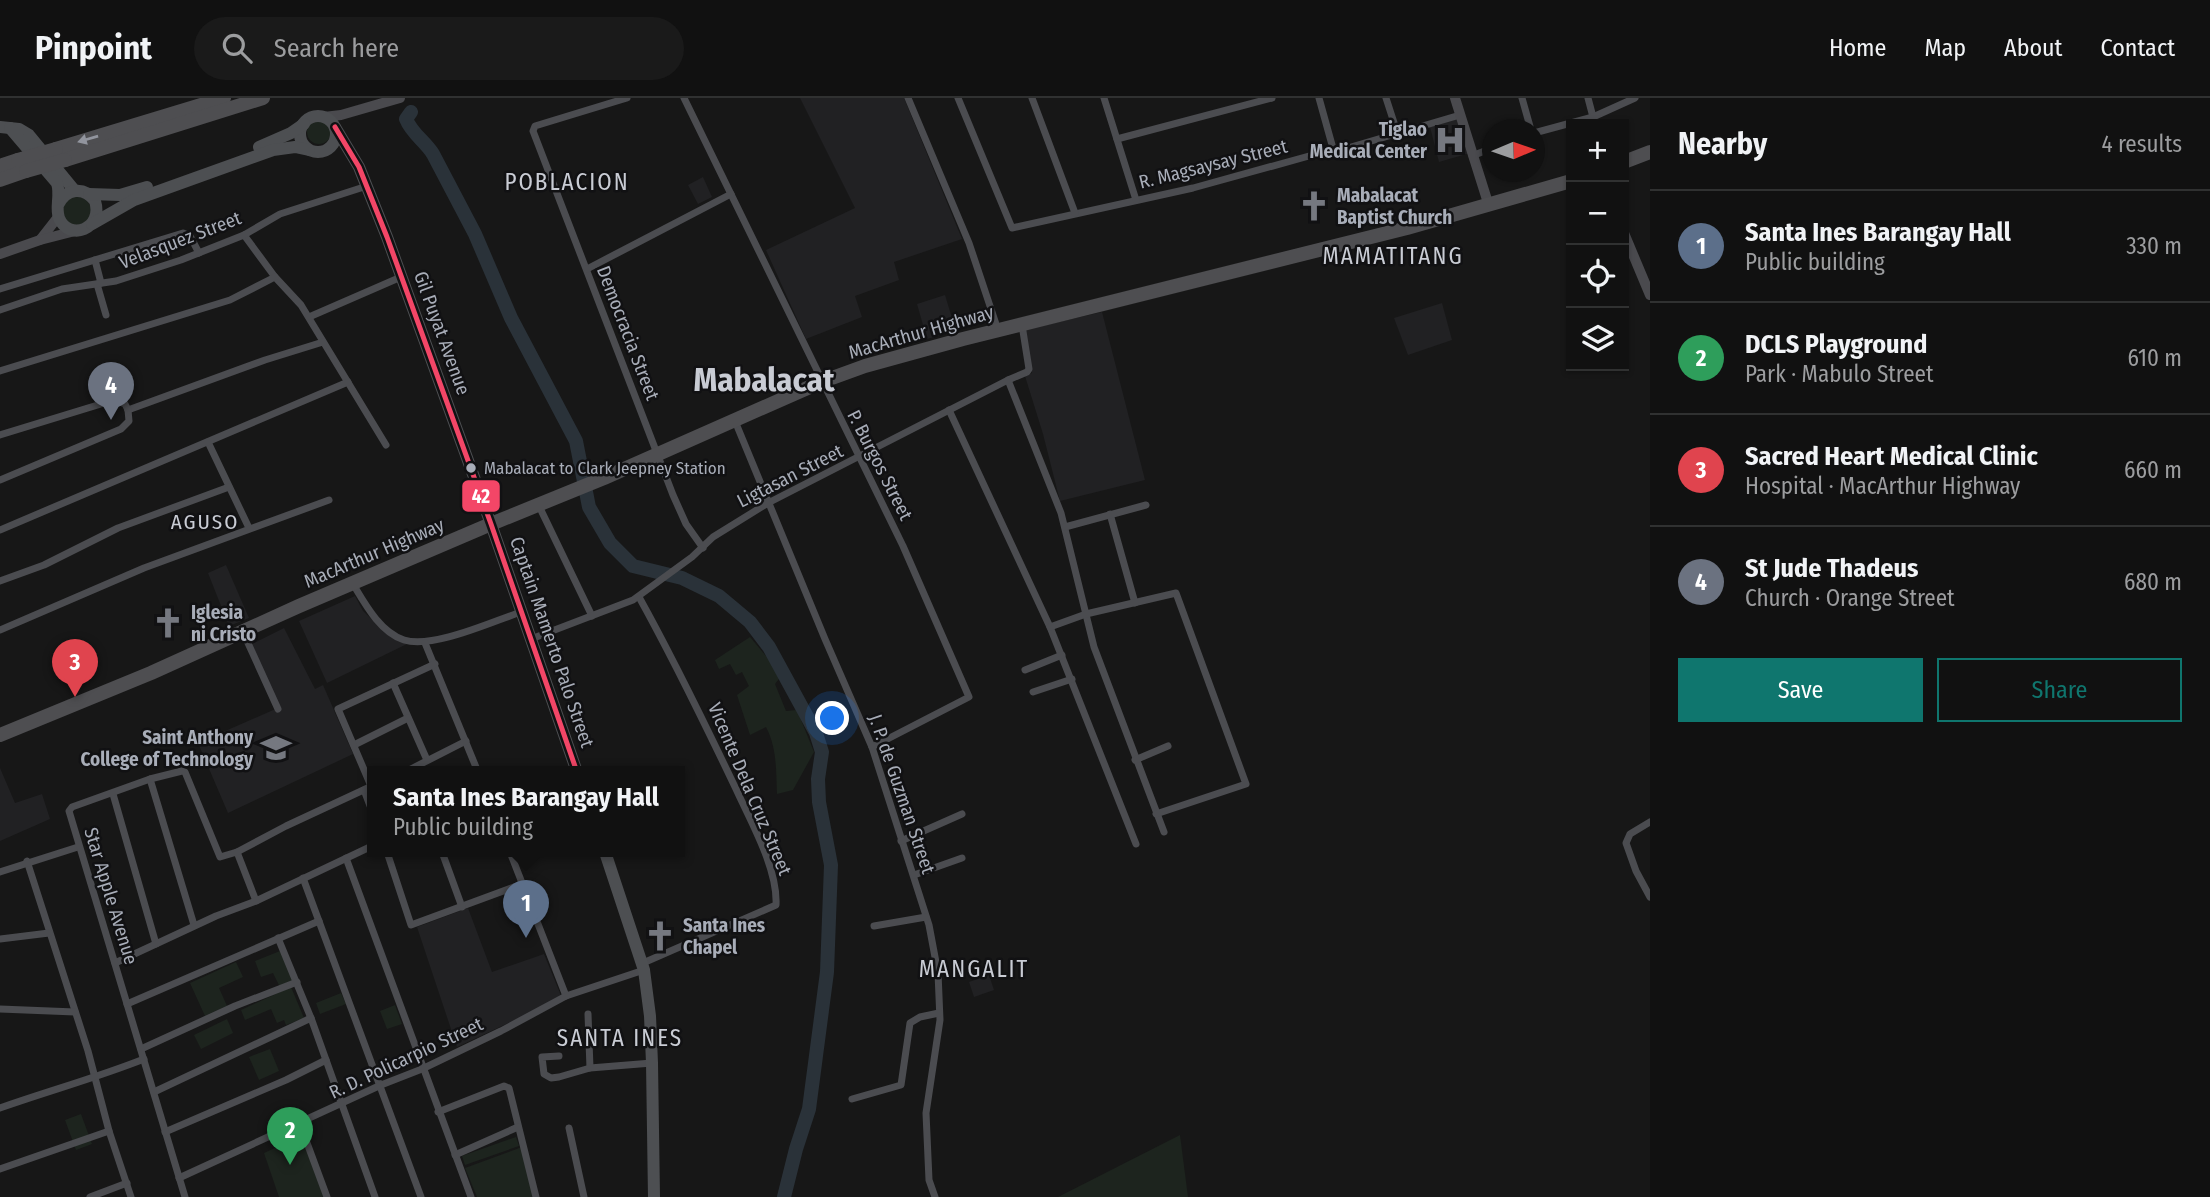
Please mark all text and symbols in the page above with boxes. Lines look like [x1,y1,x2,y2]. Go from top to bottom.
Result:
search box [194,17,684,80]
text: Pinpoint [35,28,152,68]
icon: search [218,29,256,67]
text: Search here [274,33,399,64]
text: Home [1829,34,1886,62]
text: Map [1924,34,1966,62]
text: About [2004,34,2062,62]
text: Contact [2100,34,2175,62]
place label: Tiglao Medical Center [1310,118,1428,163]
north arrow [1482,119,1545,182]
map controls [1566,119,1629,371]
button: + [1566,119,1629,182]
hospital icon: Tiglao Medical Center [1433,123,1467,157]
text: Nearby [1678,126,1767,162]
text: 4 results [2101,130,2182,158]
street label: R. Magsaysay Street [1136,134,1290,194]
one-way arrow [77,135,98,145]
district label: POBLACION [504,168,630,196]
button: − [1566,182,1629,245]
place label: Mabalacat Baptist Church [1337,184,1452,229]
church icon: Mabalacat Baptist Church [1297,189,1331,223]
street label: Velasquez Street [116,206,245,274]
text: Santa Ines Barangay Hall [1745,217,2011,248]
text: 1 [1696,232,1706,260]
text: 330 m [2126,232,2182,260]
district label: MAMATITANG [1322,242,1464,270]
button: locate [1566,245,1629,308]
text: Public building [1745,248,1885,276]
street label: Democracia Street [592,263,664,404]
street label: Gil Puyat Avenue [409,268,475,398]
street label: MacArthur Highway [846,300,997,364]
button: layers [1566,308,1629,371]
text: DCLS Playground [1745,329,1927,360]
text: 2 [1696,344,1706,372]
text: 610 m [2128,344,2182,372]
district label: Mabalacat [693,360,835,400]
text: Park · Mabulo Street [1745,360,1933,388]
pin: 4 [88,362,134,420]
street label: P. Burgos Street [842,406,918,525]
street label: Ligtasan Street [733,439,848,513]
text: Sacred Heart Medical Clinic [1745,441,2038,472]
text: 3 [1696,456,1706,484]
text: 660 m [2124,456,2182,484]
place label: Mabalacat to Clark Jeepney Station [484,458,726,479]
marker: Mabalacat to Clark Jeepney Station [464,461,478,475]
text: Hospital · MacArthur Highway [1745,472,2020,500]
line badge: 42 [461,479,501,513]
text: 42 [472,485,490,508]
district label: AGUSO [171,509,239,535]
street label: MacArthur Highway [301,513,448,593]
street label: Captain Mamerto Palo Street [505,534,599,751]
text: St Jude Thadeus [1745,553,1918,584]
text: 4 [1695,568,1707,596]
text: 680 m [2124,568,2182,596]
text: Church · Orange Street [1745,584,1955,612]
place label: Iglesia ni Cristo [191,601,256,646]
church icon: Iglesia ni Cristo [151,606,185,640]
pin: 3 [52,639,98,697]
button: Save [1678,658,1923,722]
button: Share [1937,658,2182,722]
street label: Vicente Dela Cruz Street [703,699,797,879]
your location [815,701,849,735]
street label: J. P. de Guzman Street [864,711,940,878]
place label: Saint Anthony College of Technology [80,726,254,771]
school or university icon: Saint Anthony College of Technology [259,731,293,765]
popup [367,766,685,857]
text: Santa Ines Barangay Hall [393,782,659,813]
text: Public building [393,813,533,841]
street label: Star Apple Avenue [79,825,143,967]
pin: 1 [503,880,549,938]
place label: Santa Ines Chapel [683,914,766,959]
church icon: Santa Ines Chapel [643,919,677,953]
district label: MANGALIT [919,955,1029,983]
street label: R. D. Policarpio Street [325,1012,487,1104]
district label: SANTA INES [557,1024,683,1052]
pin: 2 [267,1107,313,1165]

